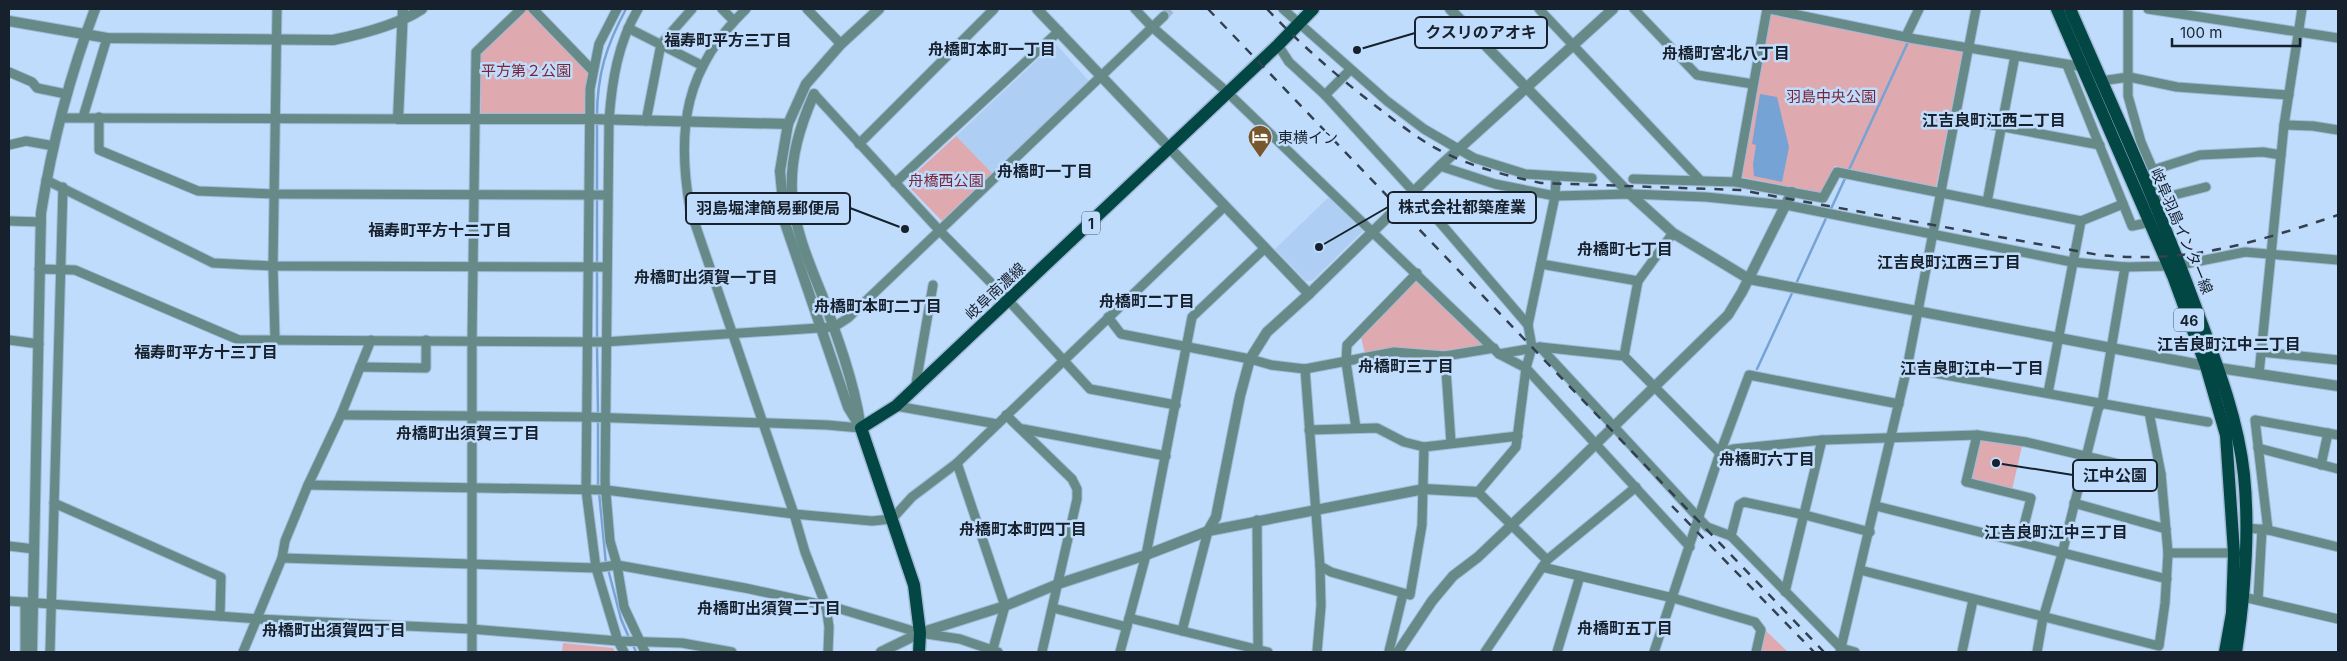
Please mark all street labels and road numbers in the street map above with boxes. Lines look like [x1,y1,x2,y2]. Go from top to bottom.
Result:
street label: 岐阜羽島インター線 [2147,165,2217,297]
road number: 1 [1082,212,1100,234]
street label: 岐阜南濃線 [961,258,1029,324]
road number: 46 [2174,308,2204,332]

